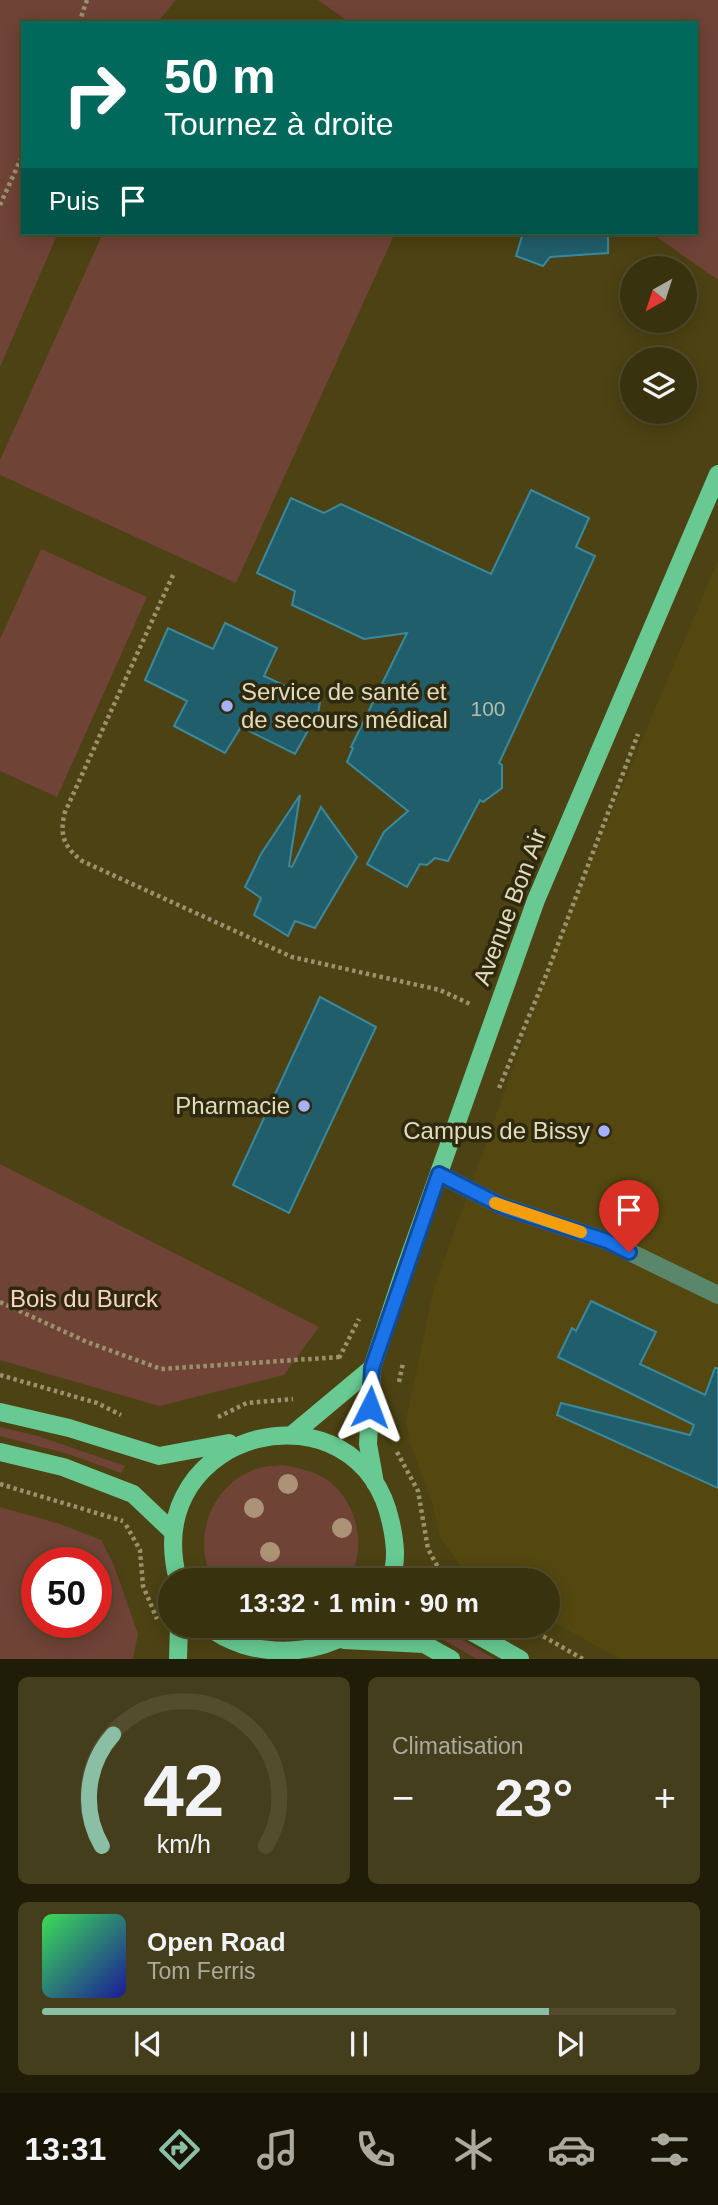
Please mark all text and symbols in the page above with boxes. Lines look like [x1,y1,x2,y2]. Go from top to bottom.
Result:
icon: right [49,49,140,140]
text: 50 m [164,49,276,103]
text: Tournez à droite [164,106,393,142]
icon: arrive [114,182,152,220]
text: Puis [49,186,100,216]
north arrow [620,256,696,332]
map controls [620,256,697,424]
button: layers [620,347,697,424]
place label: Service de santé et de secours médical [241,678,448,733]
house number: 100 [470,697,506,720]
marker: Service de santé et de secours médical [219,698,235,714]
street label: Avenue Bon Air [467,825,552,989]
place label: Pharmacie [175,1092,290,1119]
marker: Pharmacie [296,1098,312,1114]
place label: Campus de Bissy [403,1117,590,1144]
marker: Campus de Bissy [596,1123,612,1139]
pin [599,1180,659,1252]
icon: arrive [610,1191,648,1229]
park label: Bois du Burck [10,1285,159,1312]
position arrow [333,1370,407,1444]
speed limit sign: 50 [21,1547,112,1638]
text: 13:32 · 1 min · 90 m [239,1588,479,1618]
text: Climatisation [392,1733,524,1759]
text: 42 [144,1751,224,1832]
text: 23° [495,1769,573,1827]
text: − [392,1777,414,1819]
text: + [654,1777,676,1819]
text: km/h [157,1830,211,1858]
text: Open Road [147,1927,286,1957]
text: Tom Ferris [147,1958,256,1984]
icon: previous [129,2025,167,2063]
icon: pause [340,2025,378,2063]
icon: next [551,2025,589,2063]
icon: directions [155,2125,204,2174]
icon: music [253,2125,302,2174]
icon: phone [351,2125,400,2174]
icon: climate [449,2125,498,2174]
icon: car [547,2125,596,2174]
icon: filters [645,2125,694,2174]
text: 13:31 [24,2131,106,2167]

